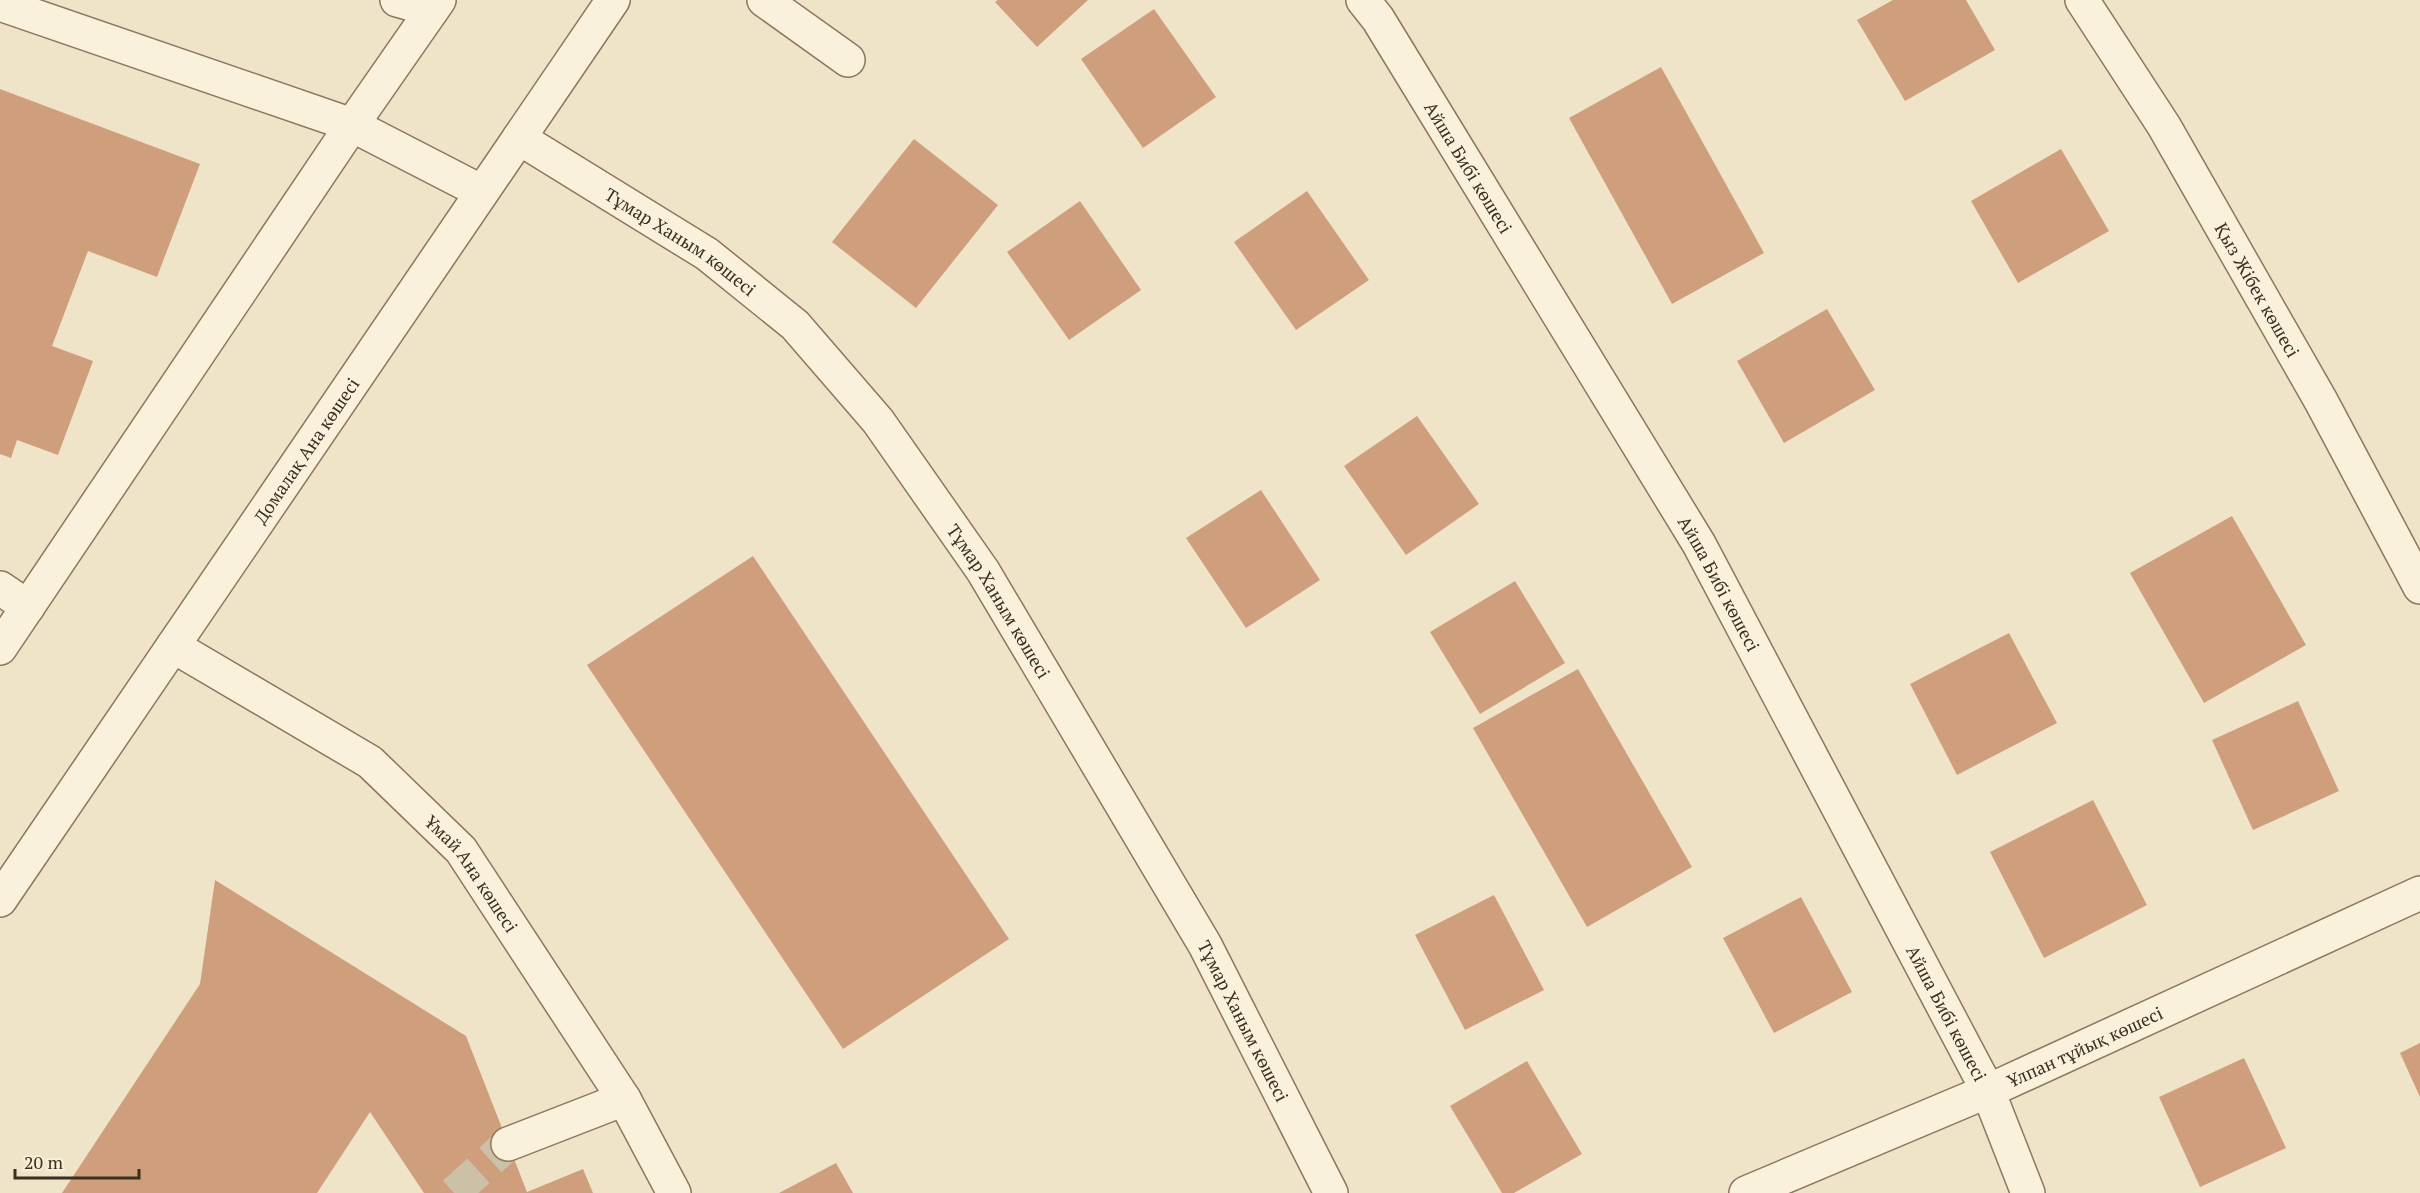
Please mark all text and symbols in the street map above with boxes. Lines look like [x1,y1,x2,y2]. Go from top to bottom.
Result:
street label: Айша Бибі көшесі [1419,97,1518,238]
street label: Тұмар Ханым көшесі [600,182,761,301]
street label: Қыз Жібек көшесі [2210,218,2305,361]
street label: Домалақ Ана көшесі [248,373,364,528]
street label: Айша Бибі көшесі [1673,511,1766,655]
street label: Тұмар Ханым көшесі [942,519,1056,683]
street label: Ұмай Ана көшесі [419,809,523,937]
street label: Тұмар Ханым көшесі [1193,936,1295,1106]
street label: Айша Бибі көшесі [1901,941,1993,1085]
street label: Ұлпан тұйық көшесі [2003,1001,2166,1093]
scale bar [15,1142,140,1180]
text: 20 m [24,1150,64,1174]

